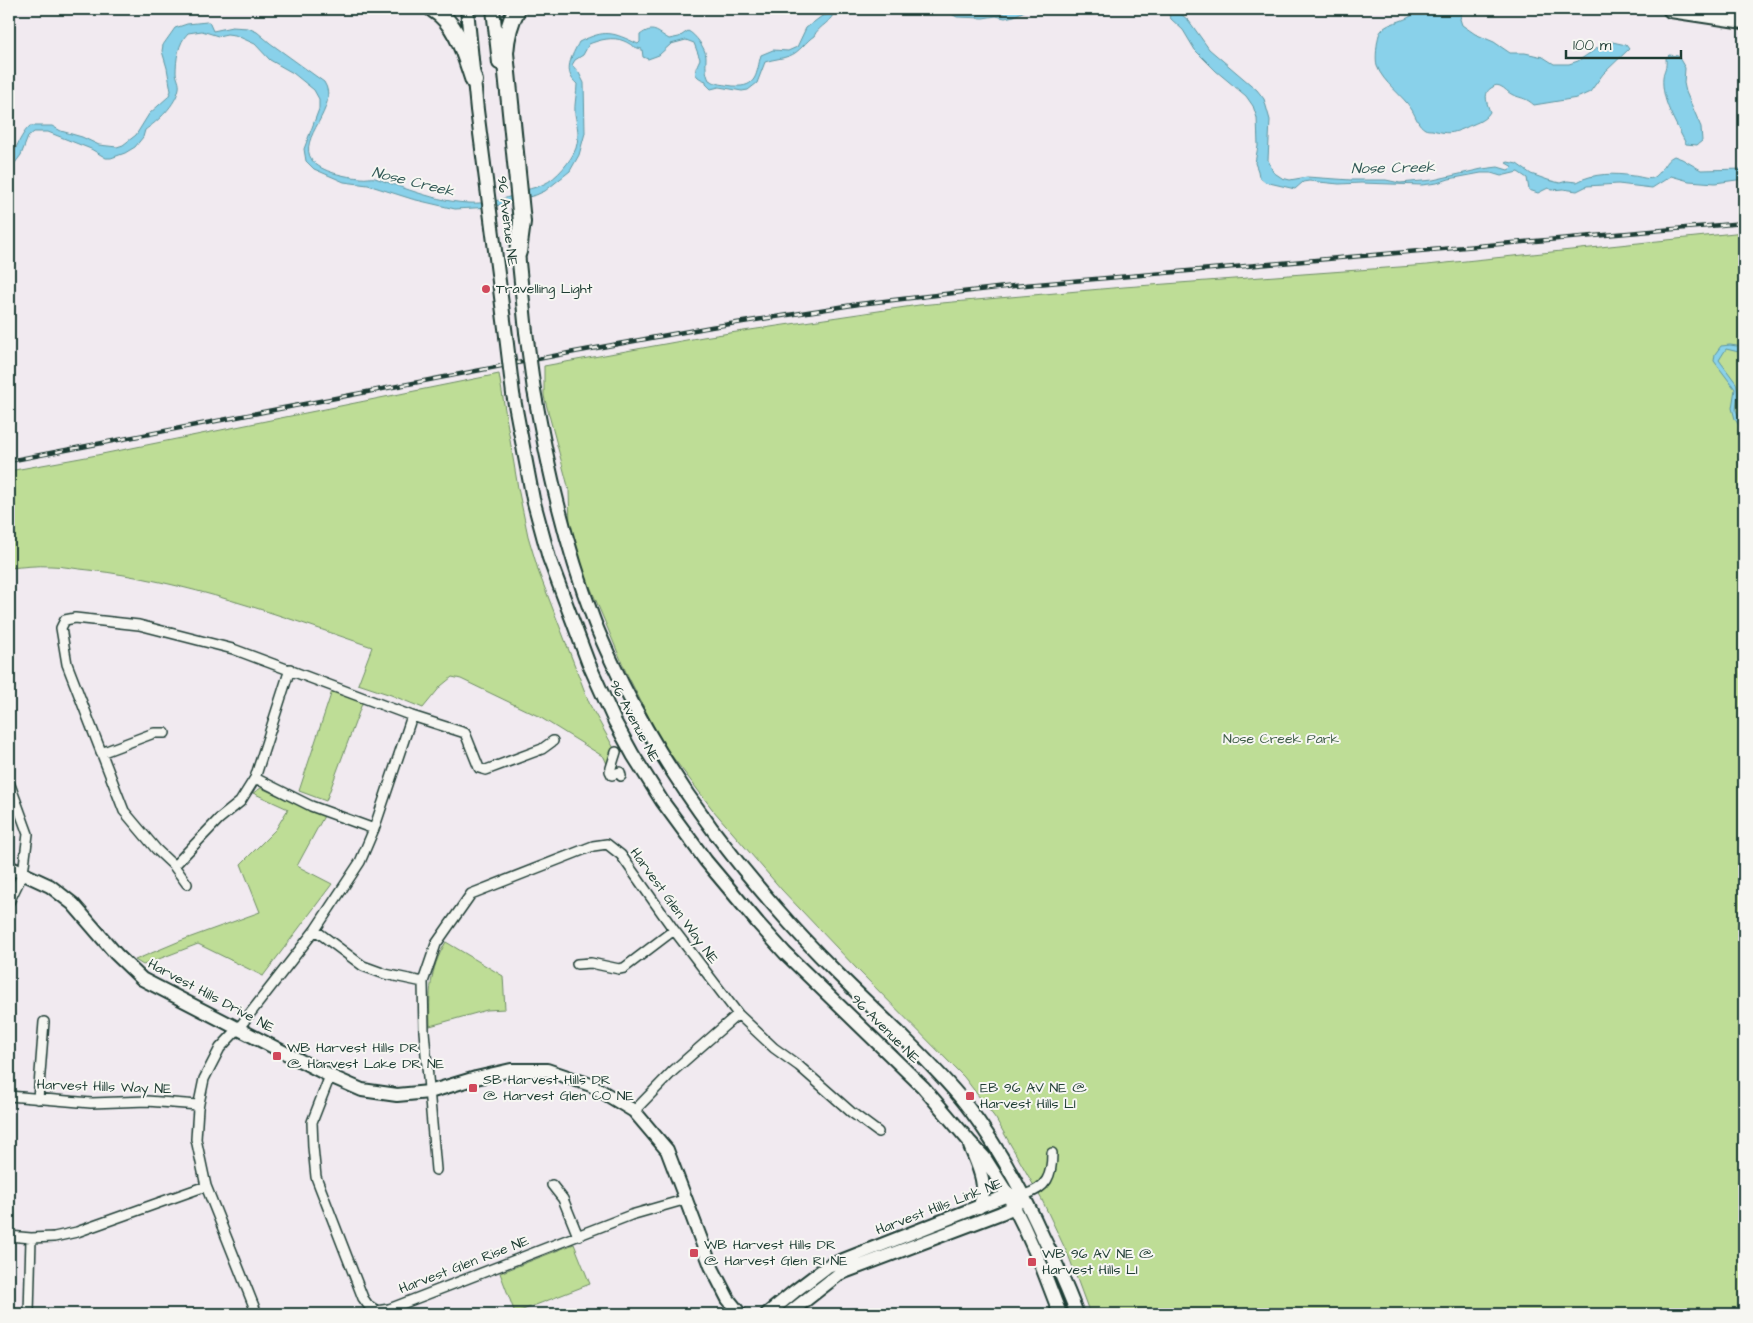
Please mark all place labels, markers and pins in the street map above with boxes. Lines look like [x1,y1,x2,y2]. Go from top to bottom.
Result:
place label: Travelling Light [496,279,593,299]
marker: Travelling Light [480,283,492,295]
place label: WB Harvest Hills DR @ Harvest Lake DR NE [287,1038,445,1074]
marker: WB Harvest Hills DR @ Harvest Lake DR NE [271,1050,283,1062]
place label: SB Harvest Hills DR @ Harvest Glen CO NE [483,1070,634,1106]
place label: EB 96 AV NE @ Harvest Hills LI [980,1078,1087,1114]
marker: SB Harvest Hills DR @ Harvest Glen CO NE [467,1082,479,1094]
marker: EB 96 AV NE @ Harvest Hills LI [964,1090,976,1102]
place label: WB Harvest Hills DR @ Harvest Glen RI NE [704,1235,848,1271]
place label: WB 96 AV NE @ Harvest Hills LI [1042,1244,1154,1280]
marker: WB Harvest Hills DR @ Harvest Glen RI NE [688,1247,700,1259]
marker: WB 96 AV NE @ Harvest Hills LI [1026,1256,1038,1268]

